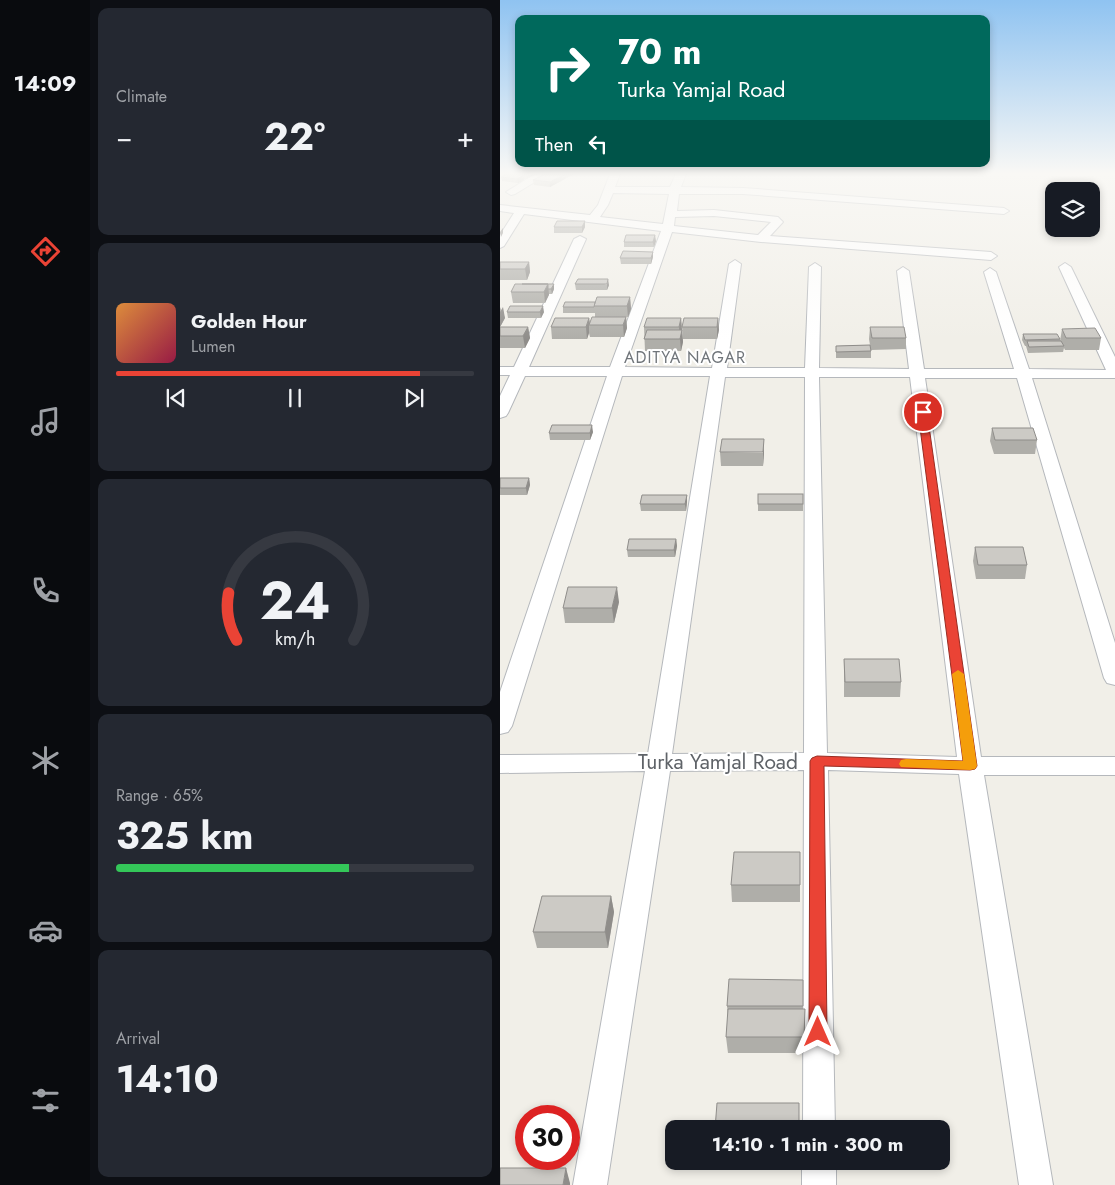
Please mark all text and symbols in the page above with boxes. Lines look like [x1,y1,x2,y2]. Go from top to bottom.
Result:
text: 70 m [618,27,701,77]
icon: right [535,35,600,100]
text: 14:09 [14,67,76,99]
text: Turka Yamjal Road [618,73,786,105]
text: Climate [116,85,167,108]
text: 22° [264,109,325,164]
text: − [116,117,133,158]
text: + [457,117,474,158]
icon: left [584,130,612,158]
text: Then [535,131,574,158]
map controls [1045,182,1100,237]
button: layers [1045,182,1100,237]
icon: directions [28,234,63,269]
text: Golden Hour [191,308,307,335]
text: Lumen [191,335,235,358]
district label: ADITYA NAGAR [624,346,746,369]
icon: previous [162,384,190,412]
icon: pause [281,384,309,412]
icon: next [400,384,428,412]
pin [902,391,944,433]
icon: arrive [909,398,937,426]
icon: music [28,404,63,439]
text: 24 [260,563,330,639]
icon: phone [28,573,63,608]
text: km/h [275,626,315,652]
icon: climate [28,743,63,778]
street label: Turka Yamjal Road [638,747,798,777]
text: Range · 65% [116,784,203,807]
text: 325 km [116,808,254,863]
icon: car [28,913,63,948]
position arrow [791,1005,843,1057]
text: Arrival [116,1027,160,1050]
text: 14:10 [116,1051,219,1106]
icon: filters [28,1083,63,1118]
speed limit sign: 30 [515,1105,580,1170]
text: 14:10 · 1 min · 300 m [712,1131,903,1158]

